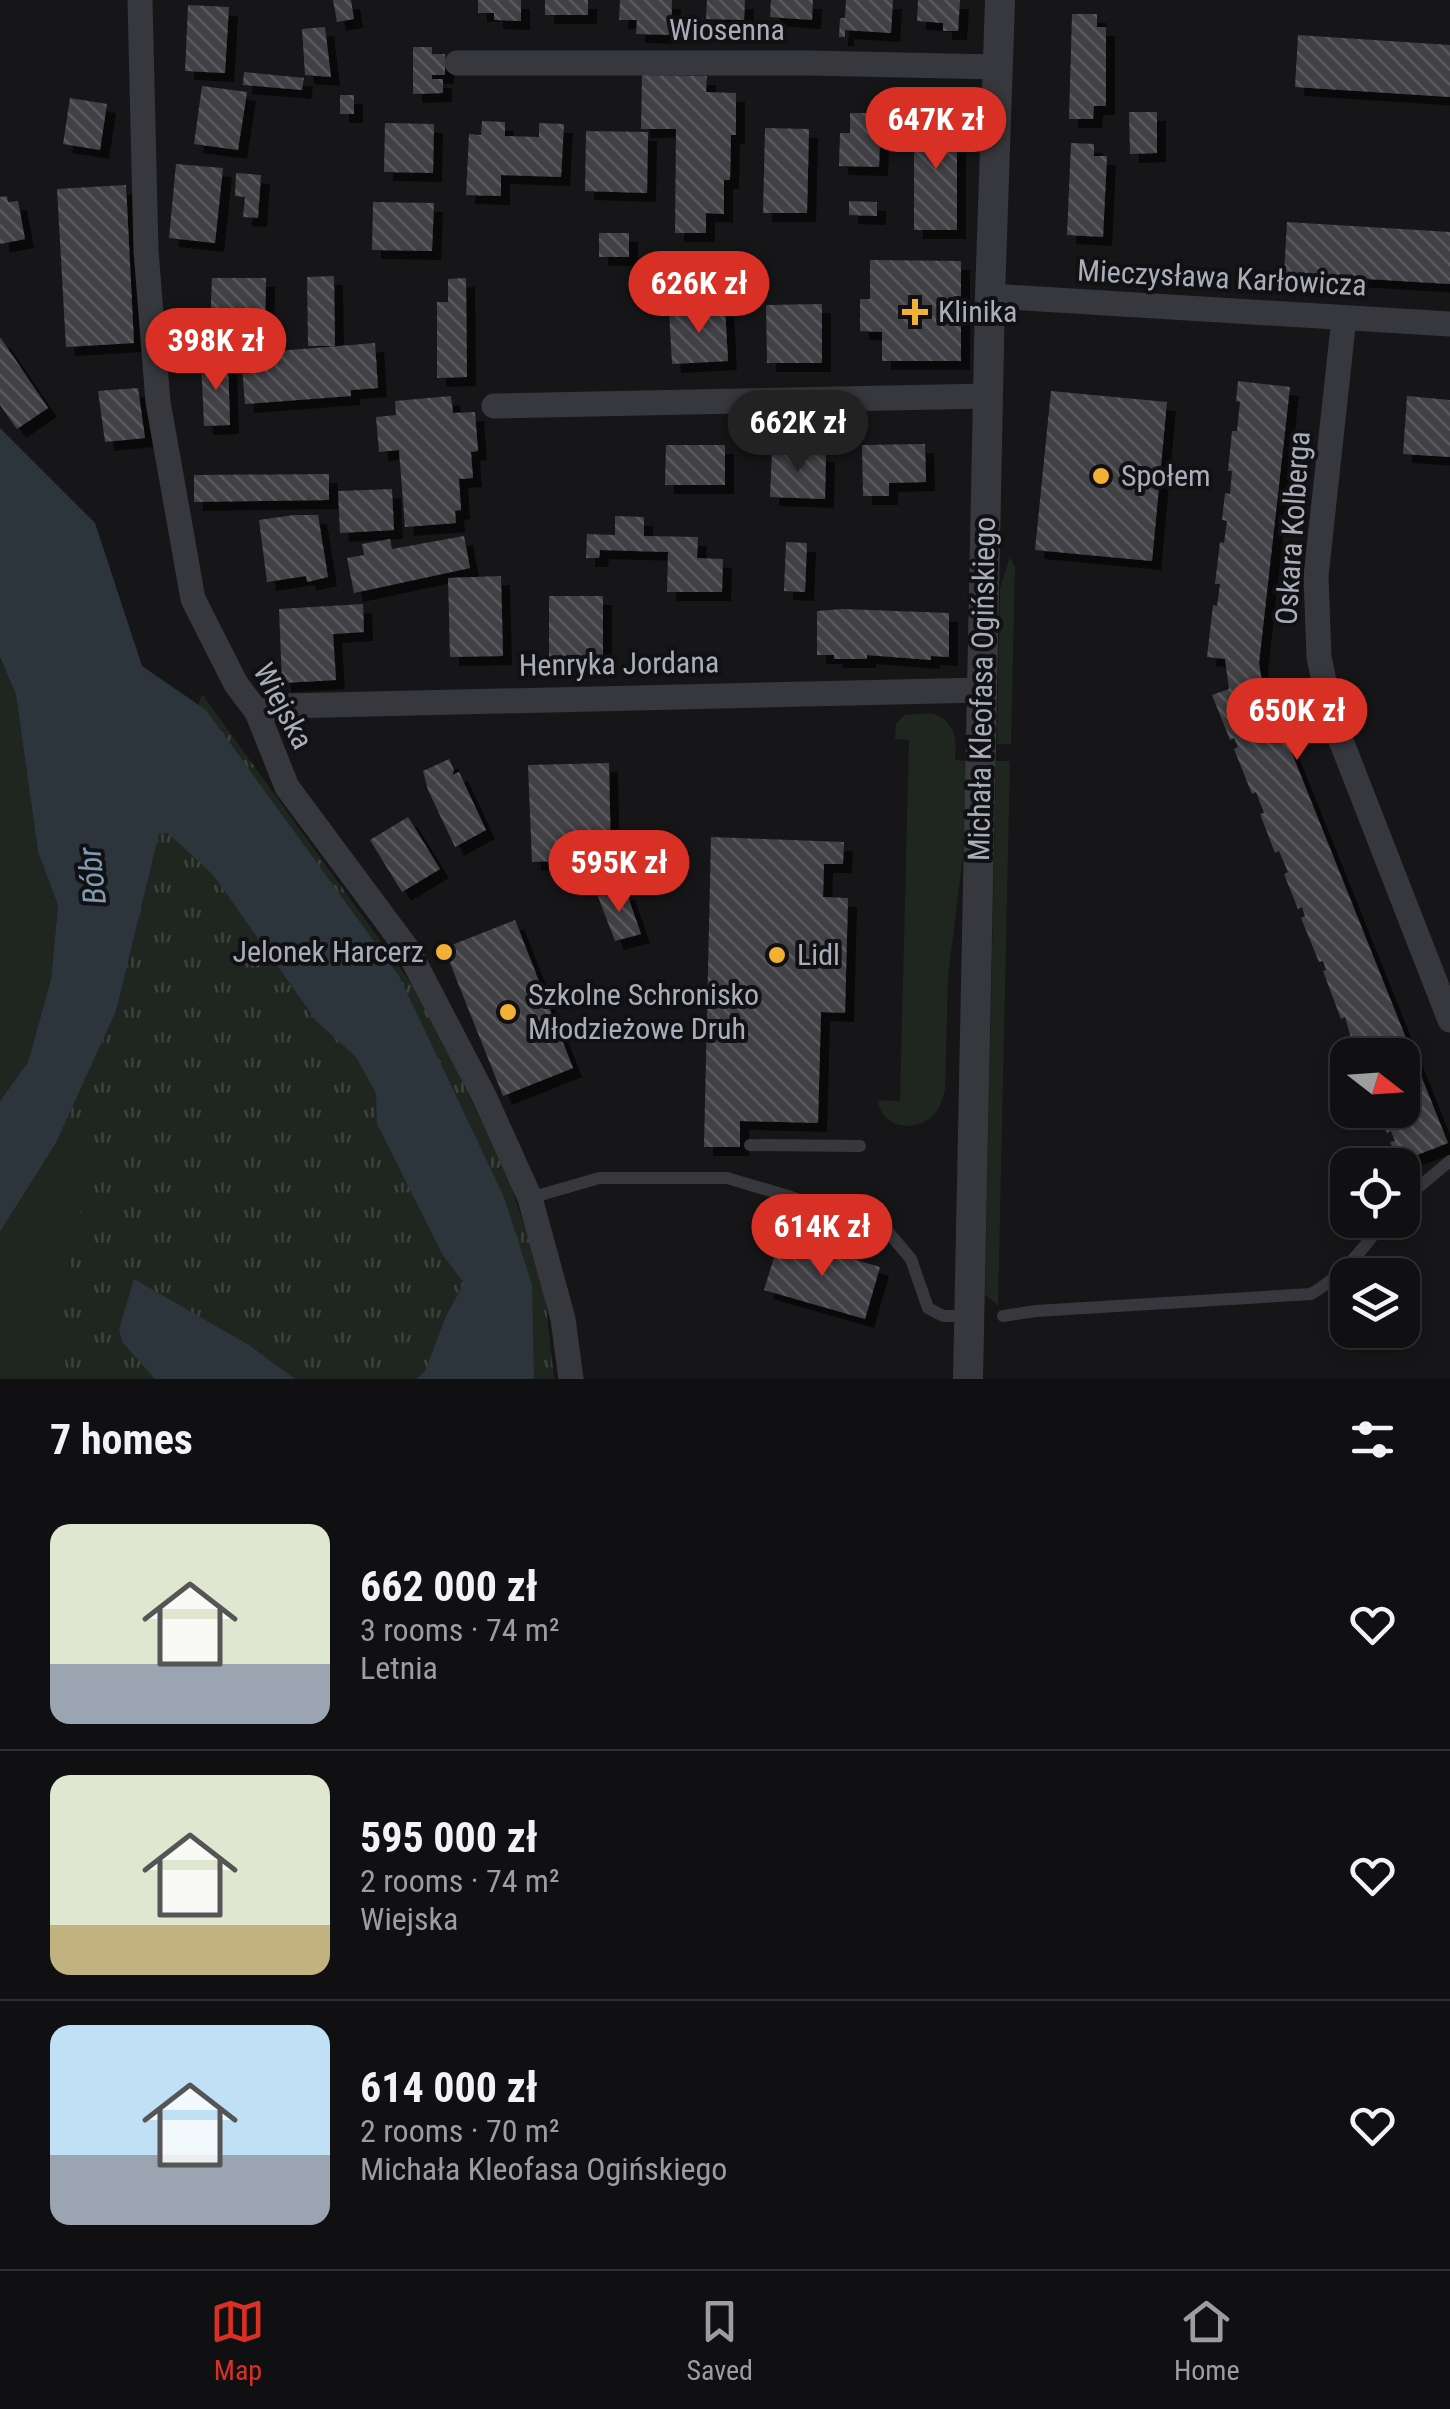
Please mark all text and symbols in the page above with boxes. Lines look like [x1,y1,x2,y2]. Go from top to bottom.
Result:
street label: Wiosenna [669,12,785,47]
pin: 647K zł [844,87,1028,172]
text: 647K zł [887,100,985,138]
pin: 626K zł [607,251,791,336]
street label: Mieczysława Karłowicza [1076,252,1368,303]
text: 626K zł [650,264,748,302]
place label: Klinika [938,294,1017,329]
marker: Klinika [902,299,928,325]
pin: 398K zł [124,308,308,393]
text: 398K zł [167,321,265,359]
pin: 662K zł [706,390,890,475]
text: 662K zł [749,403,847,441]
street label: Oskara Kolberga [1268,430,1317,626]
place label: Społem [1121,458,1211,493]
marker: Społem [1090,465,1112,487]
street label: Michała Kleofasa Ogińskiego [961,516,1002,861]
street label: Henryka Jordana [518,644,720,683]
street label: Wiejska [246,657,321,755]
pin: 650K zł [1205,678,1389,763]
text: 650K zł [1248,691,1346,729]
pin: 595K zł [527,830,711,915]
text: 595K zł [570,843,668,881]
water label: Bóbr [70,844,114,906]
place label: Jelonek Harcerz [232,934,424,969]
place label: Lidl [797,937,840,972]
marker: Jelonek Harcerz [433,941,455,963]
marker: Lidl [766,944,788,966]
place label: Szkolne Schronisko Młodzieżowe Druh [528,977,759,1046]
marker: Szkolne Schronisko Młodzieżowe Druh [497,1001,519,1023]
north arrow [1330,1038,1420,1128]
map controls [1330,1038,1420,1348]
button: locate [1330,1148,1420,1238]
pin: 614K zł [730,1194,914,1279]
text: 614K zł [773,1207,871,1245]
button: layers [1330,1258,1420,1348]
icon: filters [1345,1412,1400,1467]
text: 7 homes [50,1415,193,1464]
text: 662 000 zł [360,1562,538,1611]
icon: home [130,1564,250,1684]
icon: heart [1345,1597,1400,1652]
text: 3 rooms · 74 m² [360,1611,559,1649]
text: Letnia [360,1649,438,1687]
text: 595 000 zł [360,1813,538,1862]
icon: home [130,1815,250,1935]
icon: heart [1345,1848,1400,1903]
text: 2 rooms · 74 m² [360,1862,559,1900]
text: Wiejska [360,1900,458,1938]
text: 614 000 zł [360,2063,538,2112]
icon: home [130,2065,250,2185]
icon: heart [1345,2098,1400,2153]
text: 2 rooms · 70 m² [360,2112,559,2150]
text: Michała Kleofasa Ogińskiego [360,2150,727,2188]
tab: Map [210,2294,265,2387]
tab: Saved [686,2294,753,2387]
tab: Home [1174,2294,1240,2387]

